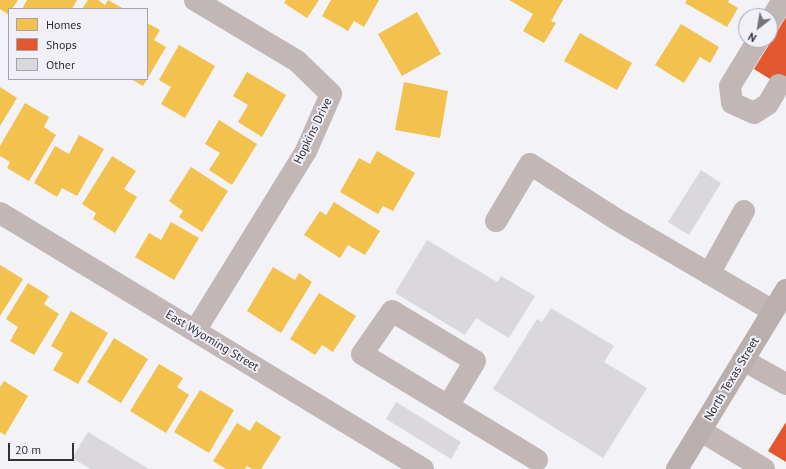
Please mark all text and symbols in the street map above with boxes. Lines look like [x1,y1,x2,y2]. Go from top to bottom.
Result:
legend [8,8,148,80]
north arrow [738,8,778,48]
text: Homes [46,17,81,32]
text: N [746,30,759,45]
text: Shops [46,37,77,52]
text: Other [46,57,75,72]
street label: Hopkins Drive [291,96,335,166]
street label: East Wyoming Street [163,307,261,375]
street label: North Texas Street [701,335,763,423]
scale bar [10,435,76,461]
text: 20 m [15,442,41,457]

